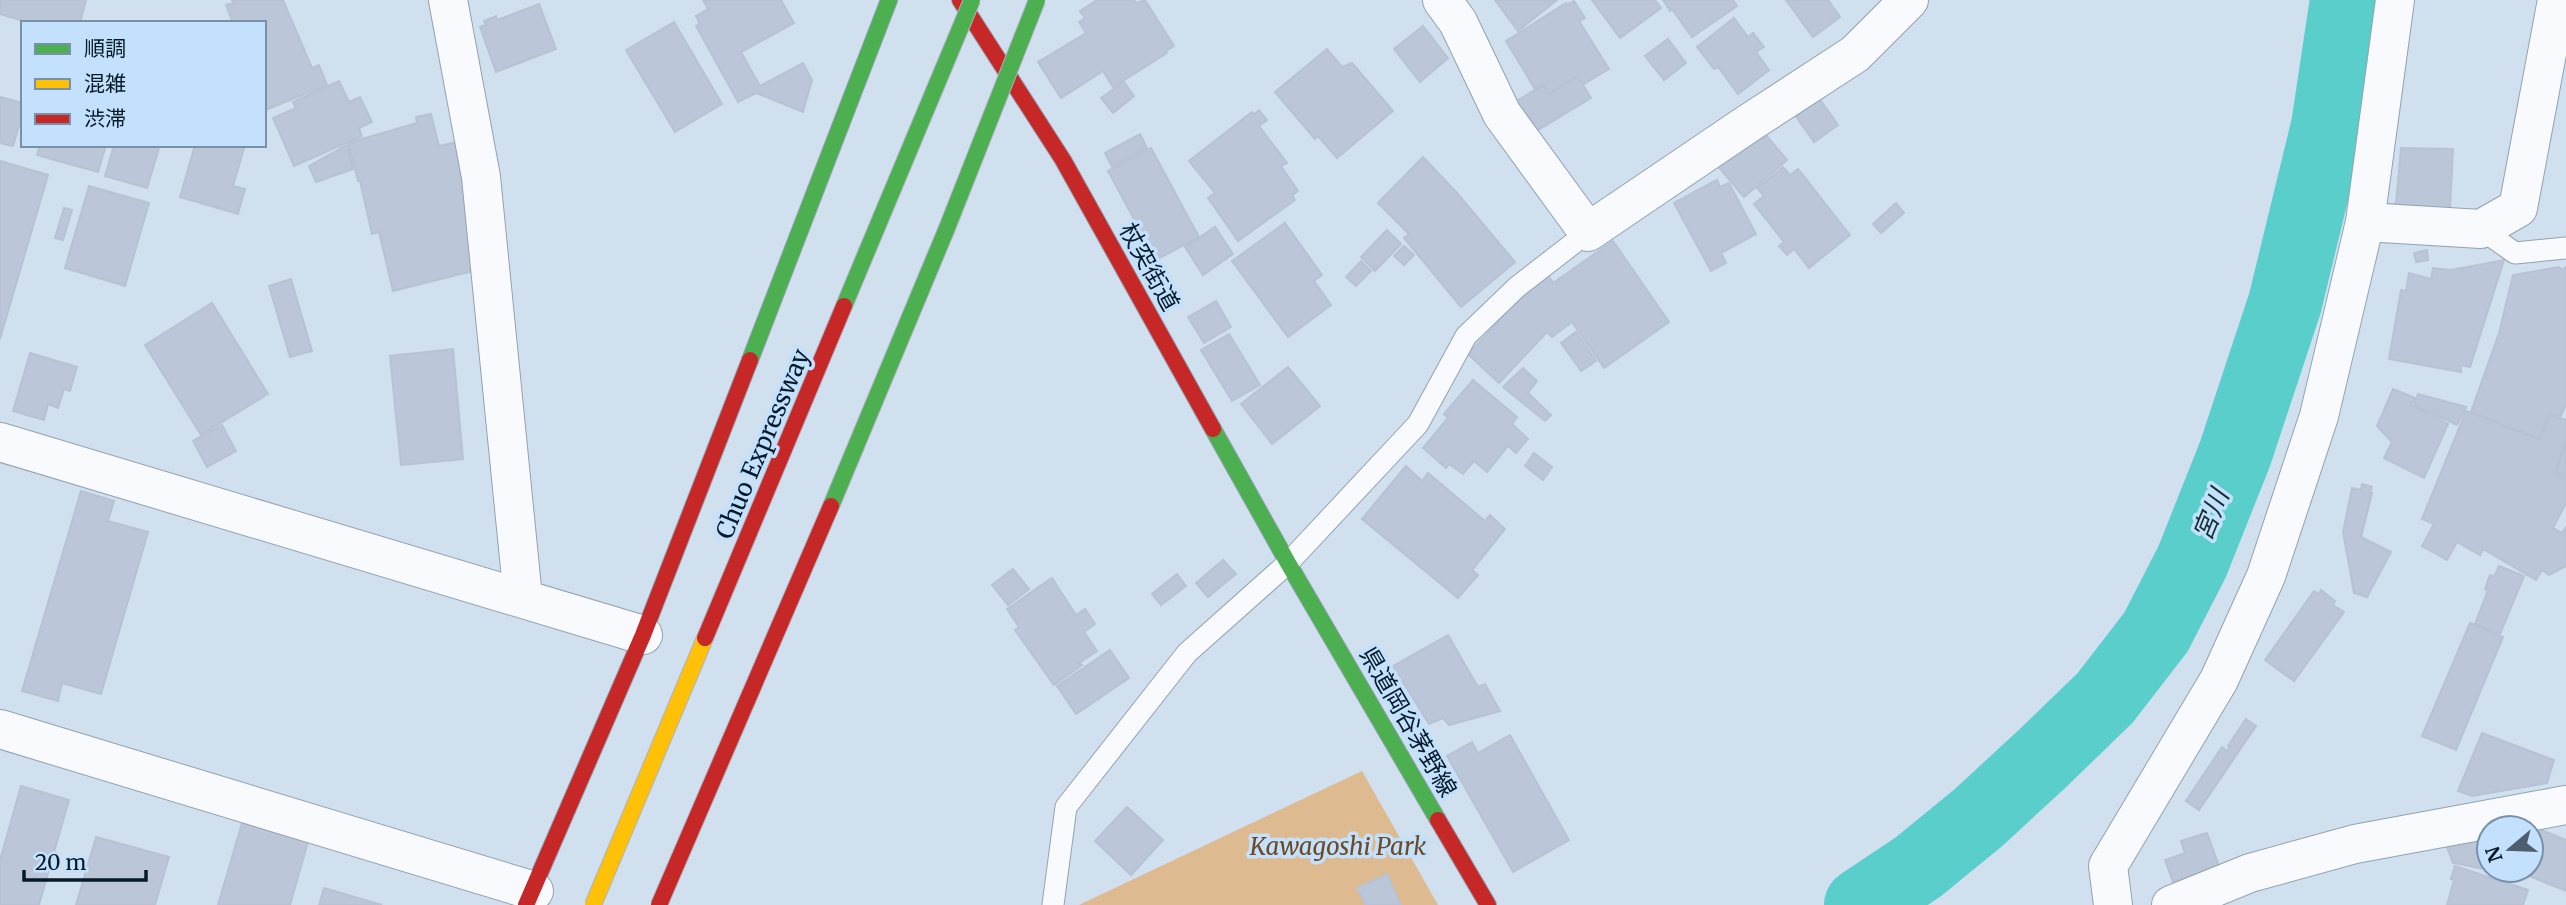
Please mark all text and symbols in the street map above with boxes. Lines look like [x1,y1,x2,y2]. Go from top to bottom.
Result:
legend [21,21,266,147]
text: 順調 [84,35,126,62]
text: 混雑 [84,70,126,97]
text: 渋滞 [84,105,126,132]
street label: 杖突街道 [1113,217,1186,316]
street label: Chuo Expressway [709,344,817,543]
water label: 宮川 [2185,482,2237,545]
street label: 県道岡谷茅野線 [1353,641,1464,802]
north arrow [2475,814,2545,884]
park label: Kawagoshi Park [1249,831,1426,862]
scale bar [24,838,147,882]
text: N [2480,844,2508,866]
text: 20 m [35,849,87,876]

